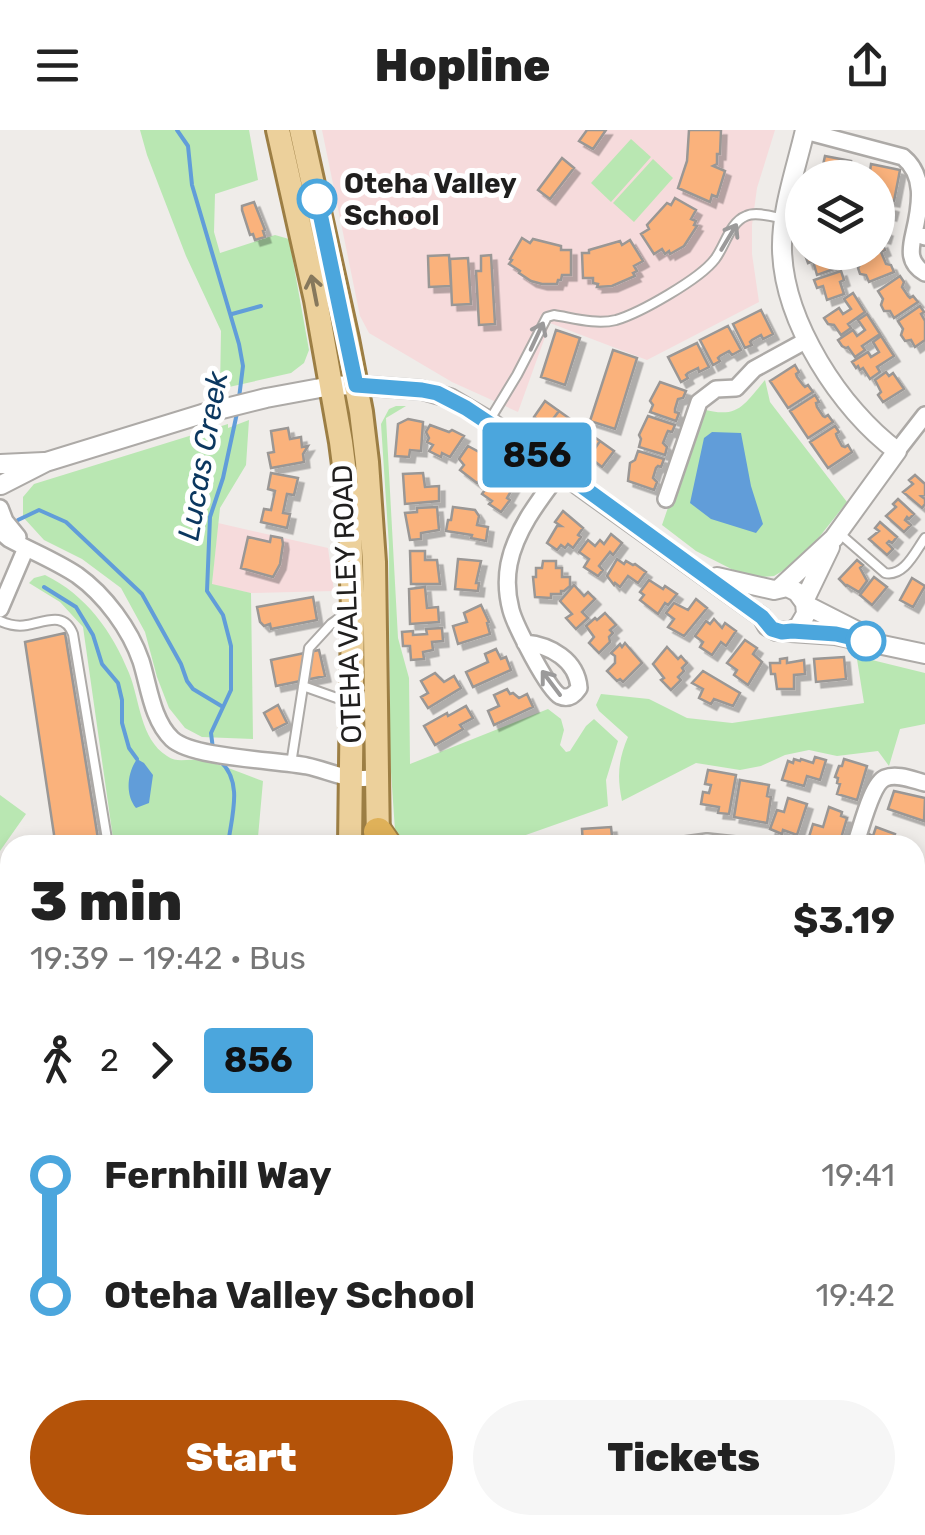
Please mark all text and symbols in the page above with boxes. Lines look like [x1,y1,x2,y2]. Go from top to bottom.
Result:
icon: menu [30,38,85,93]
icon: share [840,38,895,93]
text: Hopline [375,39,550,92]
map controls [785,160,895,270]
button: layers [785,160,895,270]
place label: Oteha Valley School [344,167,517,232]
marker: Oteha Valley School [298,180,336,218]
one-way arrow [719,223,739,251]
one-way arrow [304,275,323,307]
one-way arrow [528,322,547,352]
water label: Lucas Creek [170,368,236,543]
line badge: 856 [480,422,594,488]
text: 856 [502,434,572,476]
street label: OTEHA VALLEY ROAD [326,464,368,744]
unlabelled marker [847,622,885,660]
one-way arrow [541,669,562,697]
text: 3 min [30,869,183,934]
text: $3.19 [793,897,895,943]
text: 19:39 – 19:42 · Bus [30,939,306,977]
icon: walk [30,1033,85,1088]
icon: forward [134,1033,189,1088]
text: 856 [224,1039,293,1081]
text: 2 [100,1041,119,1079]
text: Fernhill Way [104,1152,332,1198]
text: 19:41 [821,1156,895,1194]
text: Oteha Valley School [104,1272,475,1318]
text: 19:42 [815,1276,895,1314]
button: Start [30,1400,453,1515]
button: Tickets [473,1400,895,1515]

